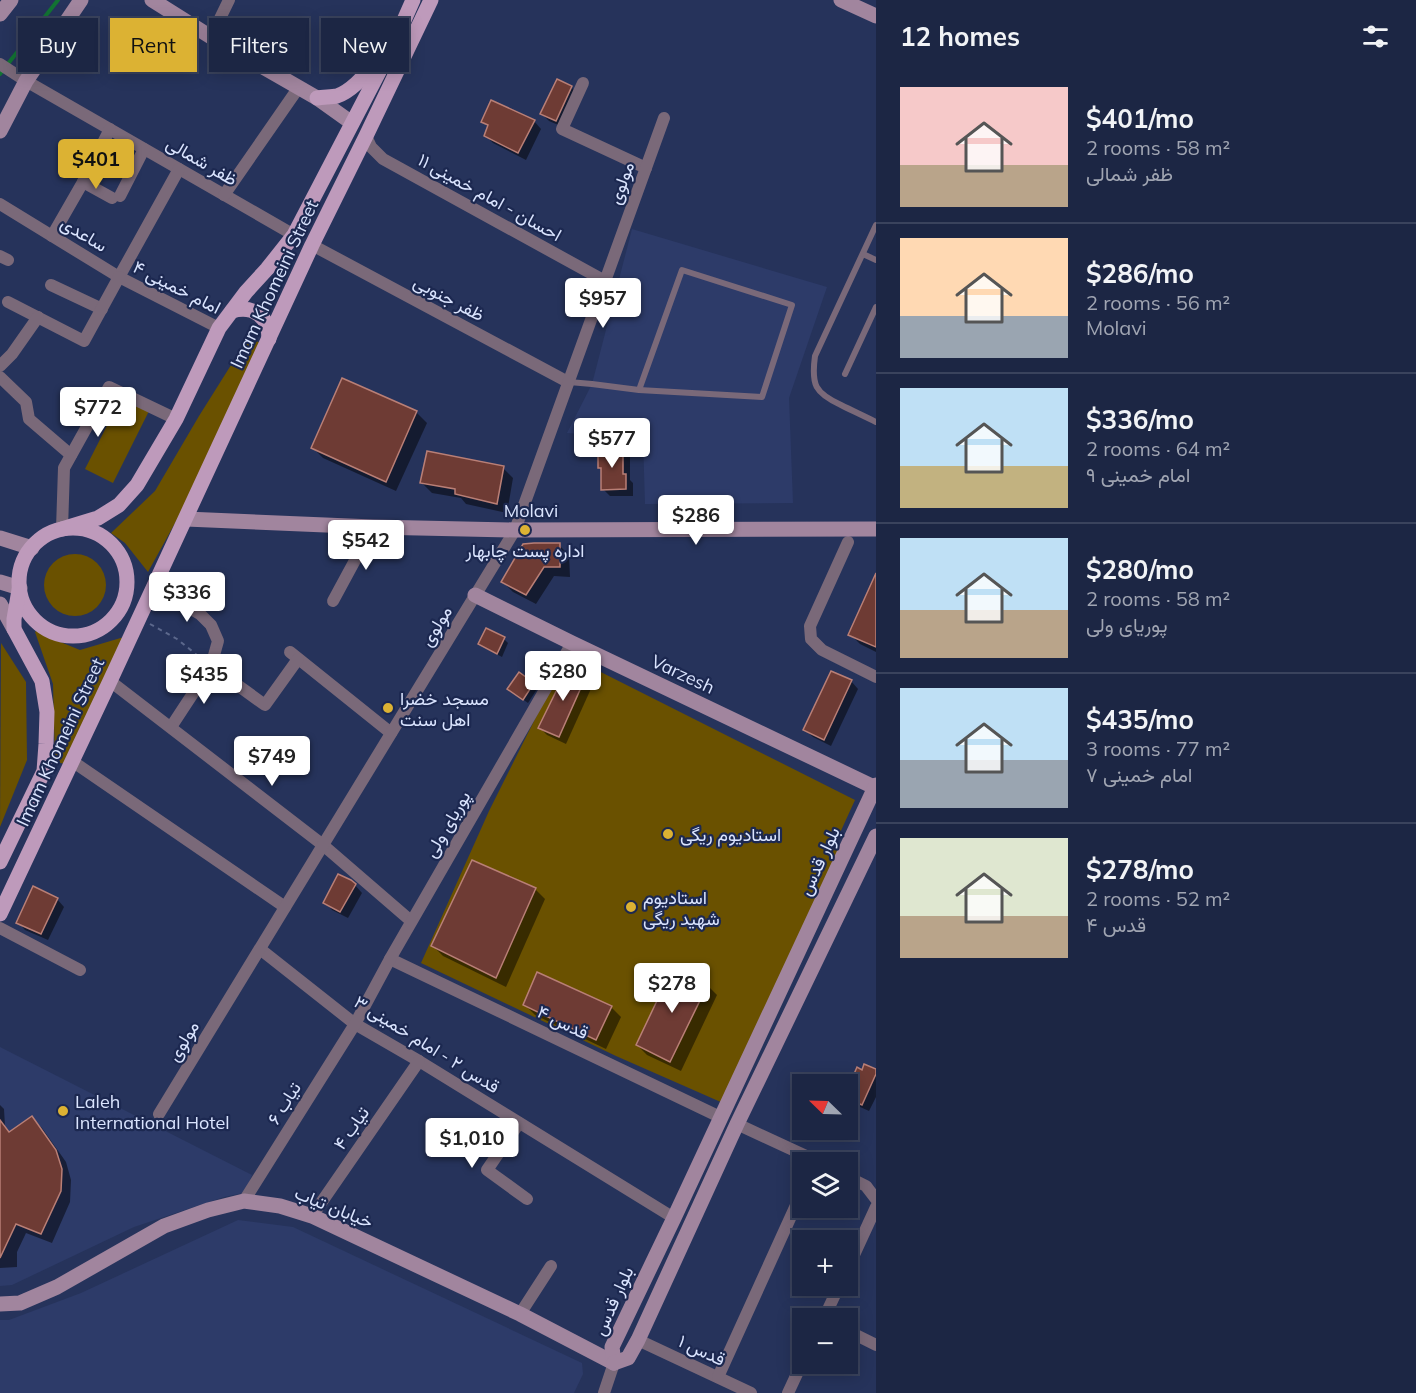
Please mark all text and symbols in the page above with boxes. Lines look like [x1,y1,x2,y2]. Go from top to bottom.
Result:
chip: Buy [18,18,98,72]
chip: Rent [110,18,197,72]
chip: Filters [209,18,309,72]
chip: New [321,18,409,72]
text: 12 homes [900,20,1020,53]
icon: filters [1359,20,1392,53]
text: $401/mo [1086,102,1194,135]
icon: home [948,111,1020,183]
street label: ظفر شمالی [162,131,242,191]
text: 2 rooms · 58 m² [1086,135,1230,160]
pin: $401 [60,139,132,190]
text: $401 [72,146,120,171]
street label: احسان - امام خمینی ۱۱ [414,148,566,247]
street label: مولوی [603,159,639,207]
text: ظفر شمالی [1086,161,1173,186]
street label: Imam Khomeini Street [225,196,323,372]
street label: ساعدی [56,211,112,257]
street label: امام خمینی ۴ [129,255,225,320]
text: $286/mo [1086,257,1194,290]
icon: home [948,262,1020,334]
street label: ظفر جنوبی [410,270,488,326]
pin: $957 [567,278,639,329]
text: $957 [579,285,627,310]
text: 2 rooms · 56 m² [1086,290,1230,315]
text: Molavi [1086,315,1147,340]
pin: $772 [62,387,134,438]
text: $772 [74,394,122,419]
text: $336/mo [1086,403,1194,436]
icon: home [948,412,1020,484]
pin: $577 [576,418,648,469]
text: $577 [588,425,636,450]
text: 2 rooms · 64 m² [1086,436,1230,461]
text: امام خمینی ۹ [1086,462,1190,487]
pin: $286 [660,495,732,546]
street label: Molavi [504,499,558,522]
text: $286 [672,502,720,527]
pin: $542 [330,520,402,571]
marker: اداره پست چابهار [518,523,532,537]
text: $542 [342,527,390,552]
place label: اداره پست چابهار [465,539,584,563]
text: $280/mo [1086,553,1194,586]
icon: home [948,562,1020,634]
pin: $336 [151,572,223,623]
text: $336 [163,579,211,604]
text: 2 rooms · 58 m² [1086,586,1230,611]
street label: مولوی [415,601,457,651]
text: پوریای ولی [1086,612,1167,637]
street label: Varzesh [648,649,718,699]
pin: $280 [527,651,599,702]
street label: Imam Khomeini Street [11,654,109,830]
pin: $435 [168,654,240,705]
text: $280 [539,658,587,683]
text: $435 [180,661,228,686]
place label: مسجد خضرا اهل سنت [400,687,489,731]
marker: مسجد خضرا اهل سنت [381,701,395,715]
text: $435/mo [1086,703,1194,736]
icon: home [948,712,1020,784]
pin: $749 [236,736,308,787]
text: 3 rooms · 77 m² [1086,736,1230,761]
text: $749 [248,743,296,768]
text: امام خمینی ۷ [1086,762,1193,787]
street label: پوریای ولی [419,786,476,862]
place label: استادیوم ریگی [680,823,781,847]
street label: بلوار قدس [793,823,845,899]
marker: استادیوم ریگی [661,827,675,841]
text: $278/mo [1086,853,1194,886]
icon: home [948,862,1020,934]
place label: استادیوم شهید ریگی [643,886,720,930]
text: 2 rooms · 52 m² [1086,886,1230,911]
marker: استادیوم شهید ریگی [624,900,638,914]
text: قدس ۴ [1086,912,1146,937]
pin: $278 [636,963,708,1014]
text: $278 [648,970,696,995]
street label: قدس ۲ - امام خمینی ۳ [349,990,504,1099]
street label: قدس ۴ [534,1000,592,1044]
street label: مولوی [162,1016,204,1066]
north arrow [792,1074,858,1140]
map controls [792,1074,858,1374]
street label: تیاب ۶ [262,1077,306,1129]
place label: Laleh International Hotel [75,1090,230,1134]
street label: تیاب ۴ [328,1102,374,1154]
marker: Laleh International Hotel [56,1104,70,1118]
pin: $1,010 [423,1118,521,1169]
text: $1,010 [440,1125,504,1150]
button: layers [792,1152,858,1218]
street label: خیابان تیاب [291,1181,377,1233]
button: + [792,1230,858,1296]
street label: بلوار قدس [588,1263,638,1339]
button: − [792,1308,858,1374]
street label: قدس ۱ [675,1329,729,1371]

